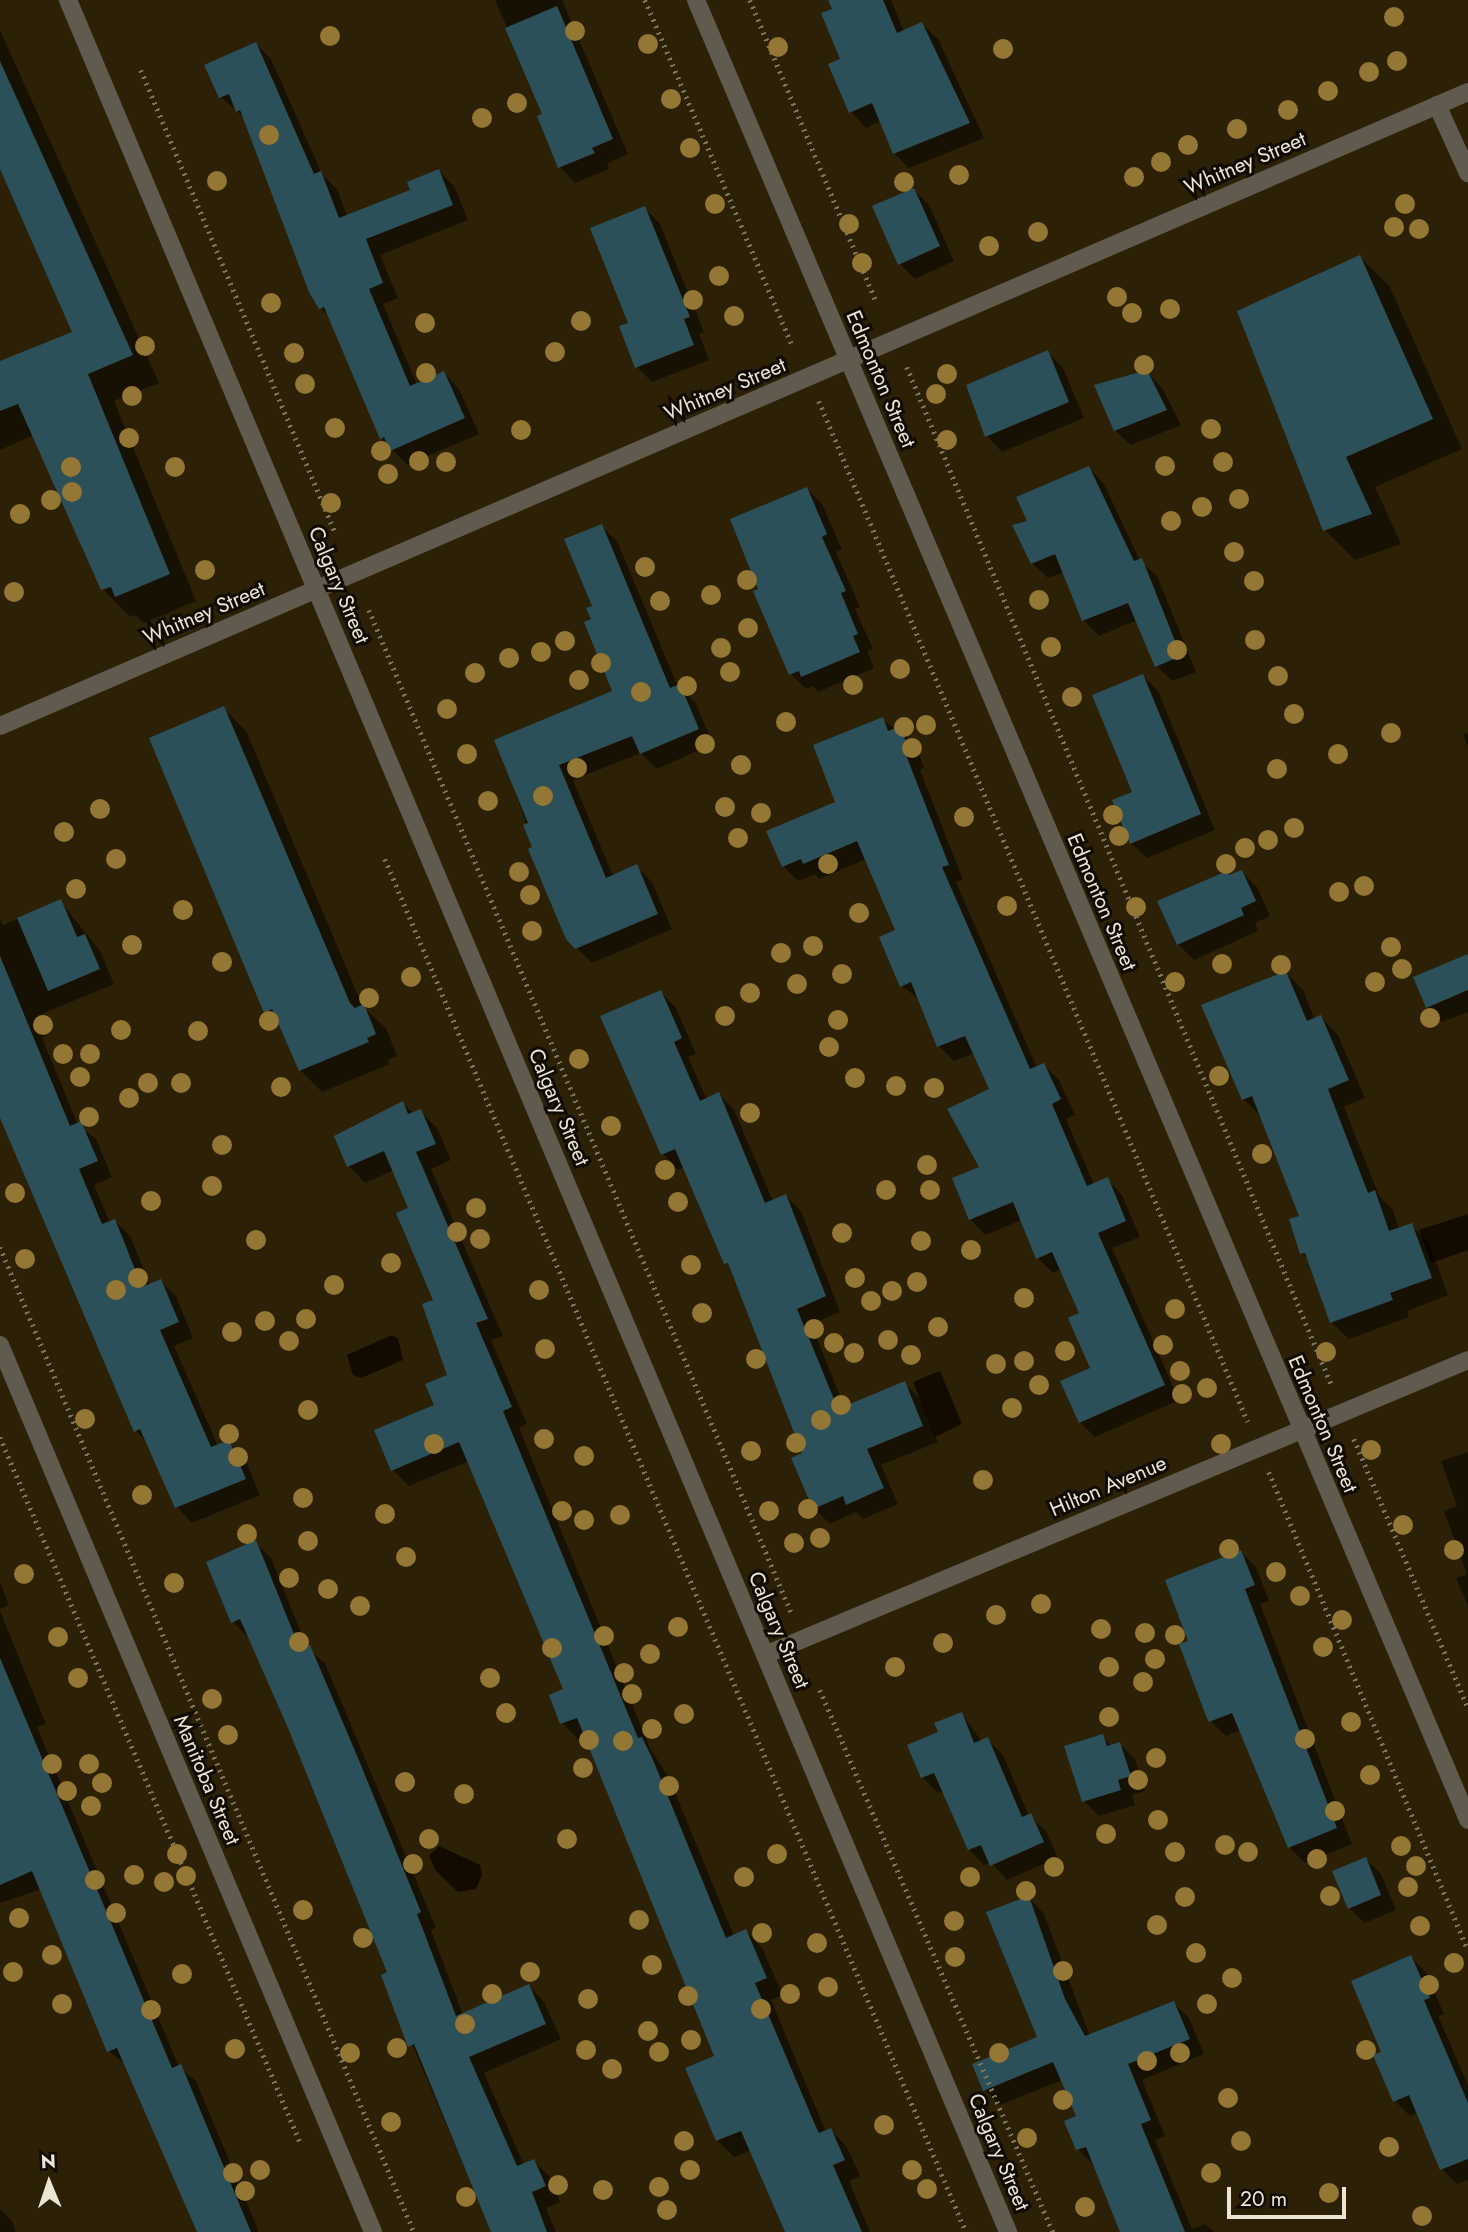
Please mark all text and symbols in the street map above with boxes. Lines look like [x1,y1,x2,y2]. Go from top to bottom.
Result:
street label: Whitney Street [1180,126,1310,200]
street label: Edmonton Street [841,307,921,451]
street label: Whitney Street [660,352,790,426]
street label: Calgary Street [303,523,375,647]
street label: Whitney Street [139,576,269,650]
street label: Edmonton Street [1062,830,1142,974]
street label: Calgary Street [523,1045,595,1169]
street label: Edmonton Street [1283,1352,1363,1496]
street label: Hilton Avenue [1046,1450,1170,1522]
street label: Calgary Street [743,1568,815,1692]
street label: Manitoba Street [168,1711,246,1849]
street label: Calgary Street [963,2090,1035,2214]
north arrow [14,2148,84,2218]
text: N [40,2148,56,2175]
scale bar [1230,2172,1349,2216]
text: 20 m [1240,2184,1287,2214]

